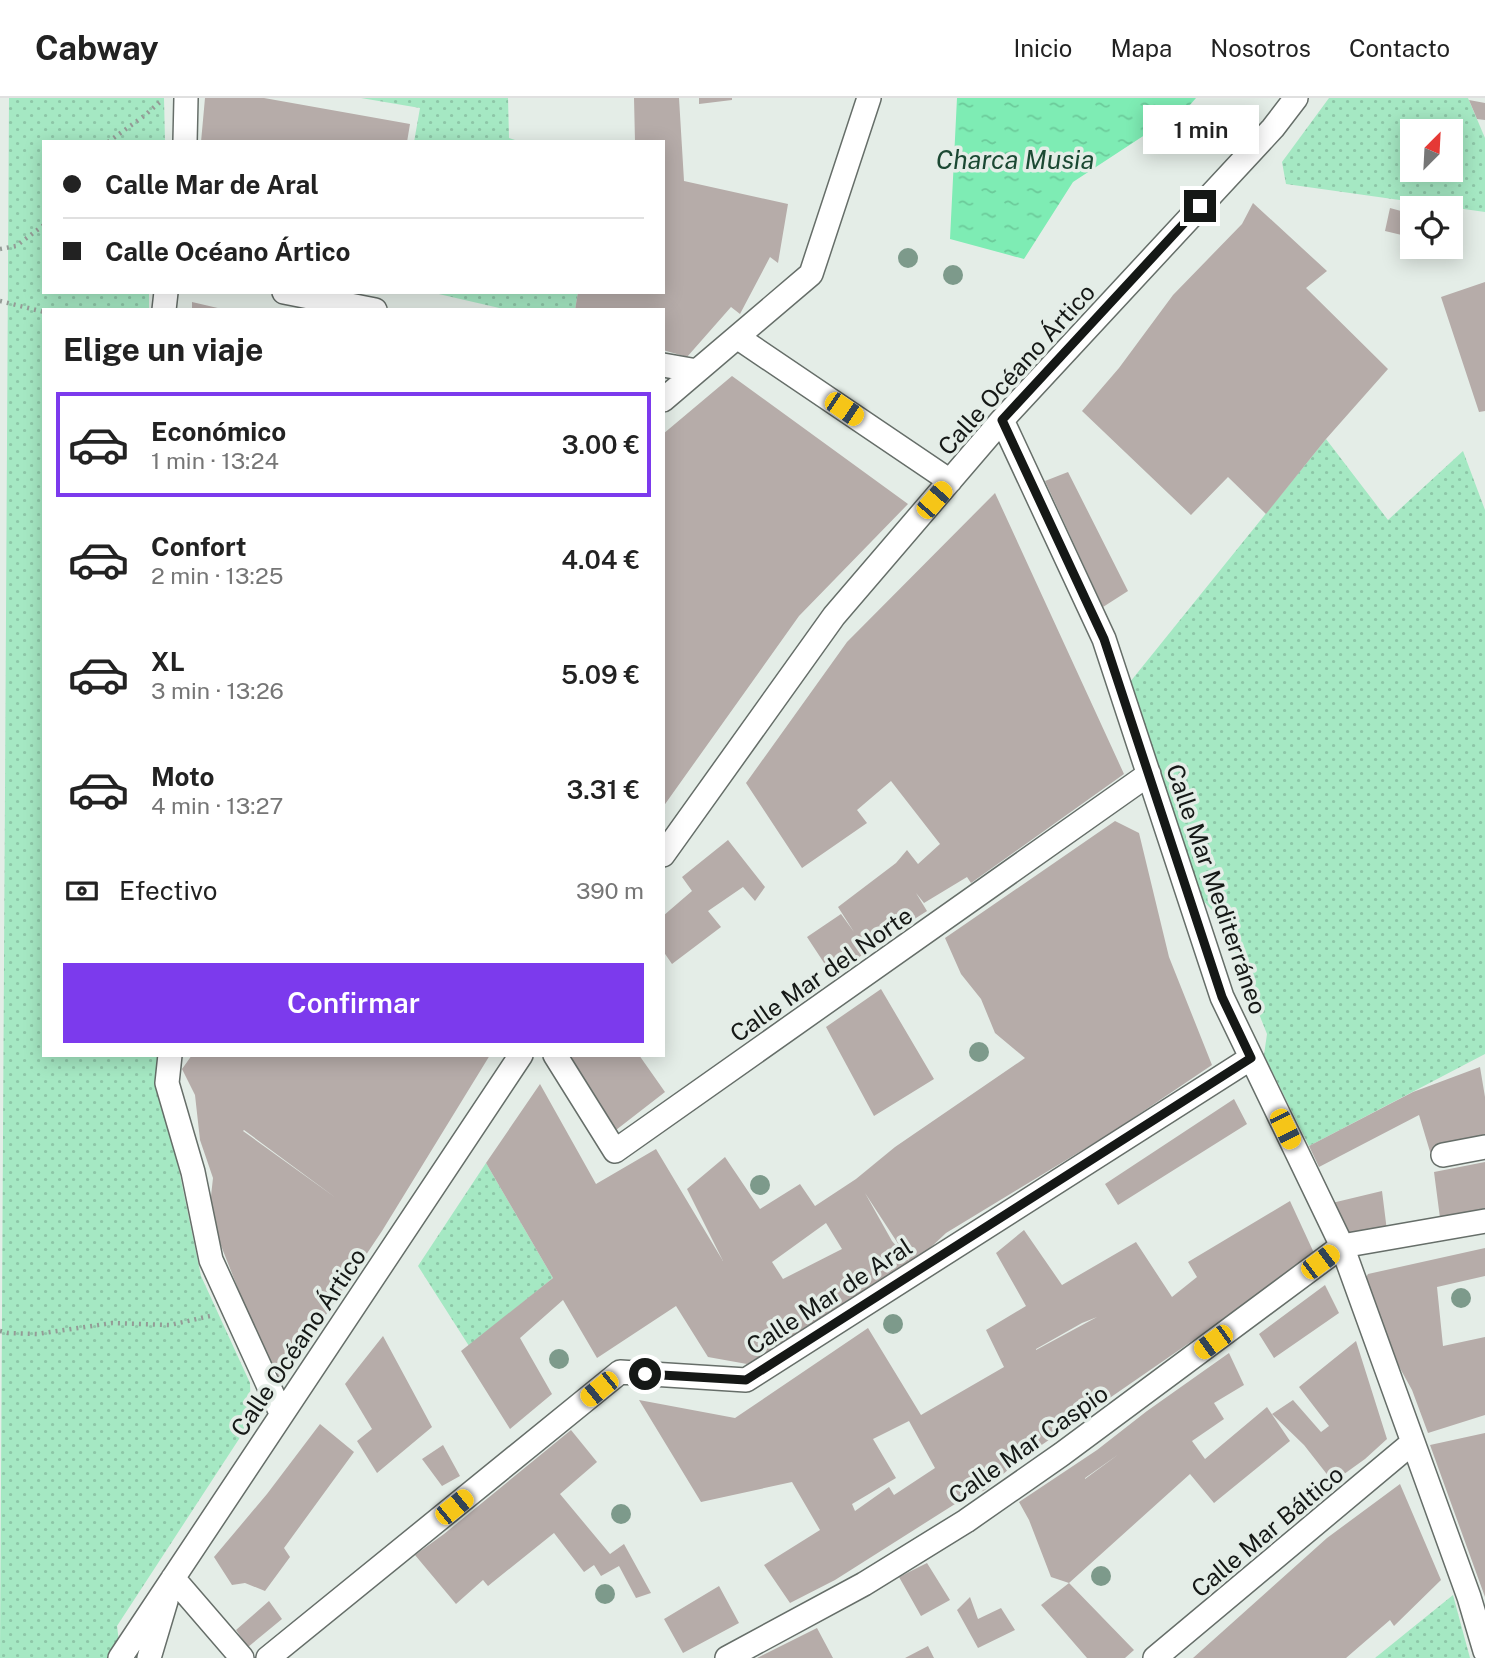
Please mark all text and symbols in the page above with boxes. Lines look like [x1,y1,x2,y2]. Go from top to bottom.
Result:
text: Cabway [35,29,159,67]
text: Inicio [1013,34,1072,62]
text: Mapa [1110,34,1172,62]
text: Nosotros [1210,34,1311,62]
text: Contacto [1349,34,1450,62]
callout: 1 min [1142,105,1258,154]
text: 1 min [1174,116,1228,143]
north arrow [1400,119,1463,182]
map controls [1400,119,1463,259]
water label: Charca Musia [936,144,1094,175]
text: Calle Mar de Aral [105,169,319,200]
route end [1184,190,1216,222]
button: locate [1400,196,1463,259]
text: Calle Océano Ártico [105,236,351,267]
street label: Calle Océano Ártico [932,278,1100,460]
text: Elige un viaje [63,331,263,368]
car [821,389,868,429]
icon: car [67,413,130,476]
text: Económico [151,416,286,447]
text: 3.00 € [562,429,640,460]
text: 1 min · 13:24 [151,447,279,474]
car [913,477,956,523]
icon: car [67,528,130,591]
text: Confort [151,531,247,562]
text: 4.04 € [561,544,640,575]
text: 2 min · 13:25 [151,562,284,589]
icon: car [67,643,130,706]
text: XL [151,646,185,677]
text: 5.09 € [561,659,640,690]
text: 3 min · 13:26 [151,677,284,704]
icon: car [67,758,130,821]
street label: Calle Mar Mediterráneo [1161,760,1273,1018]
text: Moto [151,761,214,792]
text: 3.31 € [566,774,640,805]
text: 4 min · 13:27 [151,792,283,819]
icon: cash [63,872,101,910]
text: Efectivo [119,875,217,906]
text: 390 m [576,877,644,904]
street label: Calle Mar del Norte [725,901,917,1047]
button: Confirmar [63,963,644,1043]
car [1267,1106,1304,1152]
street label: Calle Mar de Aral [741,1232,917,1360]
car [1297,1241,1344,1283]
street label: Calle Océano Ártico [225,1243,371,1441]
car [1190,1321,1237,1363]
route start [629,1358,661,1390]
car [577,1368,622,1410]
street label: Calle Mar Caspio [943,1379,1113,1509]
street label: Calle Mar Báltico [1185,1459,1349,1603]
car [432,1486,477,1528]

